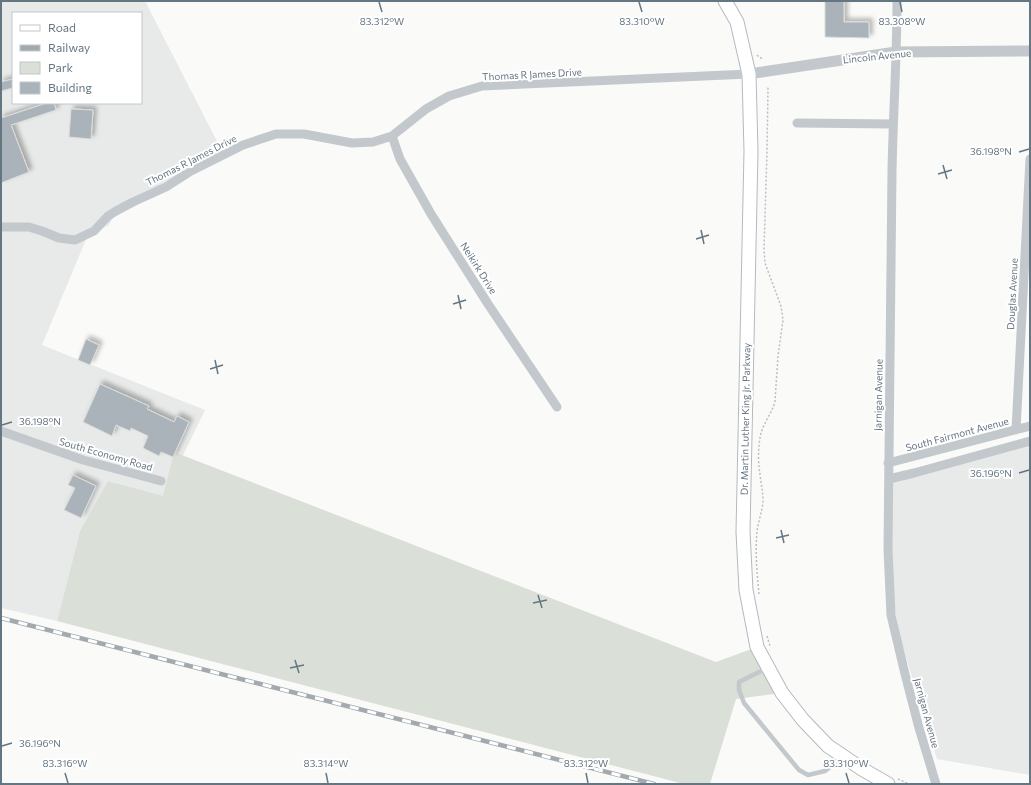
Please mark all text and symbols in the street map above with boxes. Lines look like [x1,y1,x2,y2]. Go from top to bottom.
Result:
legend [12,12,142,104]
text: 83.312°W [360,15,404,27]
text: 83.310°W [619,15,665,27]
text: 83.308°W [878,15,926,27]
text: Road [48,20,76,34]
text: Railway [48,40,90,54]
street label: Lincoln Avenue [842,46,912,66]
text: Park [48,60,74,74]
street label: Thomas R James Drive [482,65,582,83]
text: Building [48,80,92,94]
street label: Thomas R James Drive [144,132,238,188]
text: 36.198°N [970,145,1012,157]
street label: Neikirk Drive [458,240,500,296]
street label: Douglas Avenue [1004,258,1020,330]
street label: Dr. Martin Luther King Jr. Parkway [738,343,752,495]
street label: Jarnigan Avenue [871,359,885,431]
street label: South Fairmont Avenue [904,414,1010,454]
text: 36.198°N [19,415,61,427]
street label: South Economy Road [58,435,154,473]
text: 36.196°N [970,467,1012,479]
street label: Jarnigan Avenue [912,677,942,749]
text: 36.196°N [19,737,61,749]
text: 83.316°W [43,757,87,769]
text: 83.314°W [304,757,348,769]
text: 83.312°W [564,757,608,769]
text: 83.310°W [823,757,869,769]

